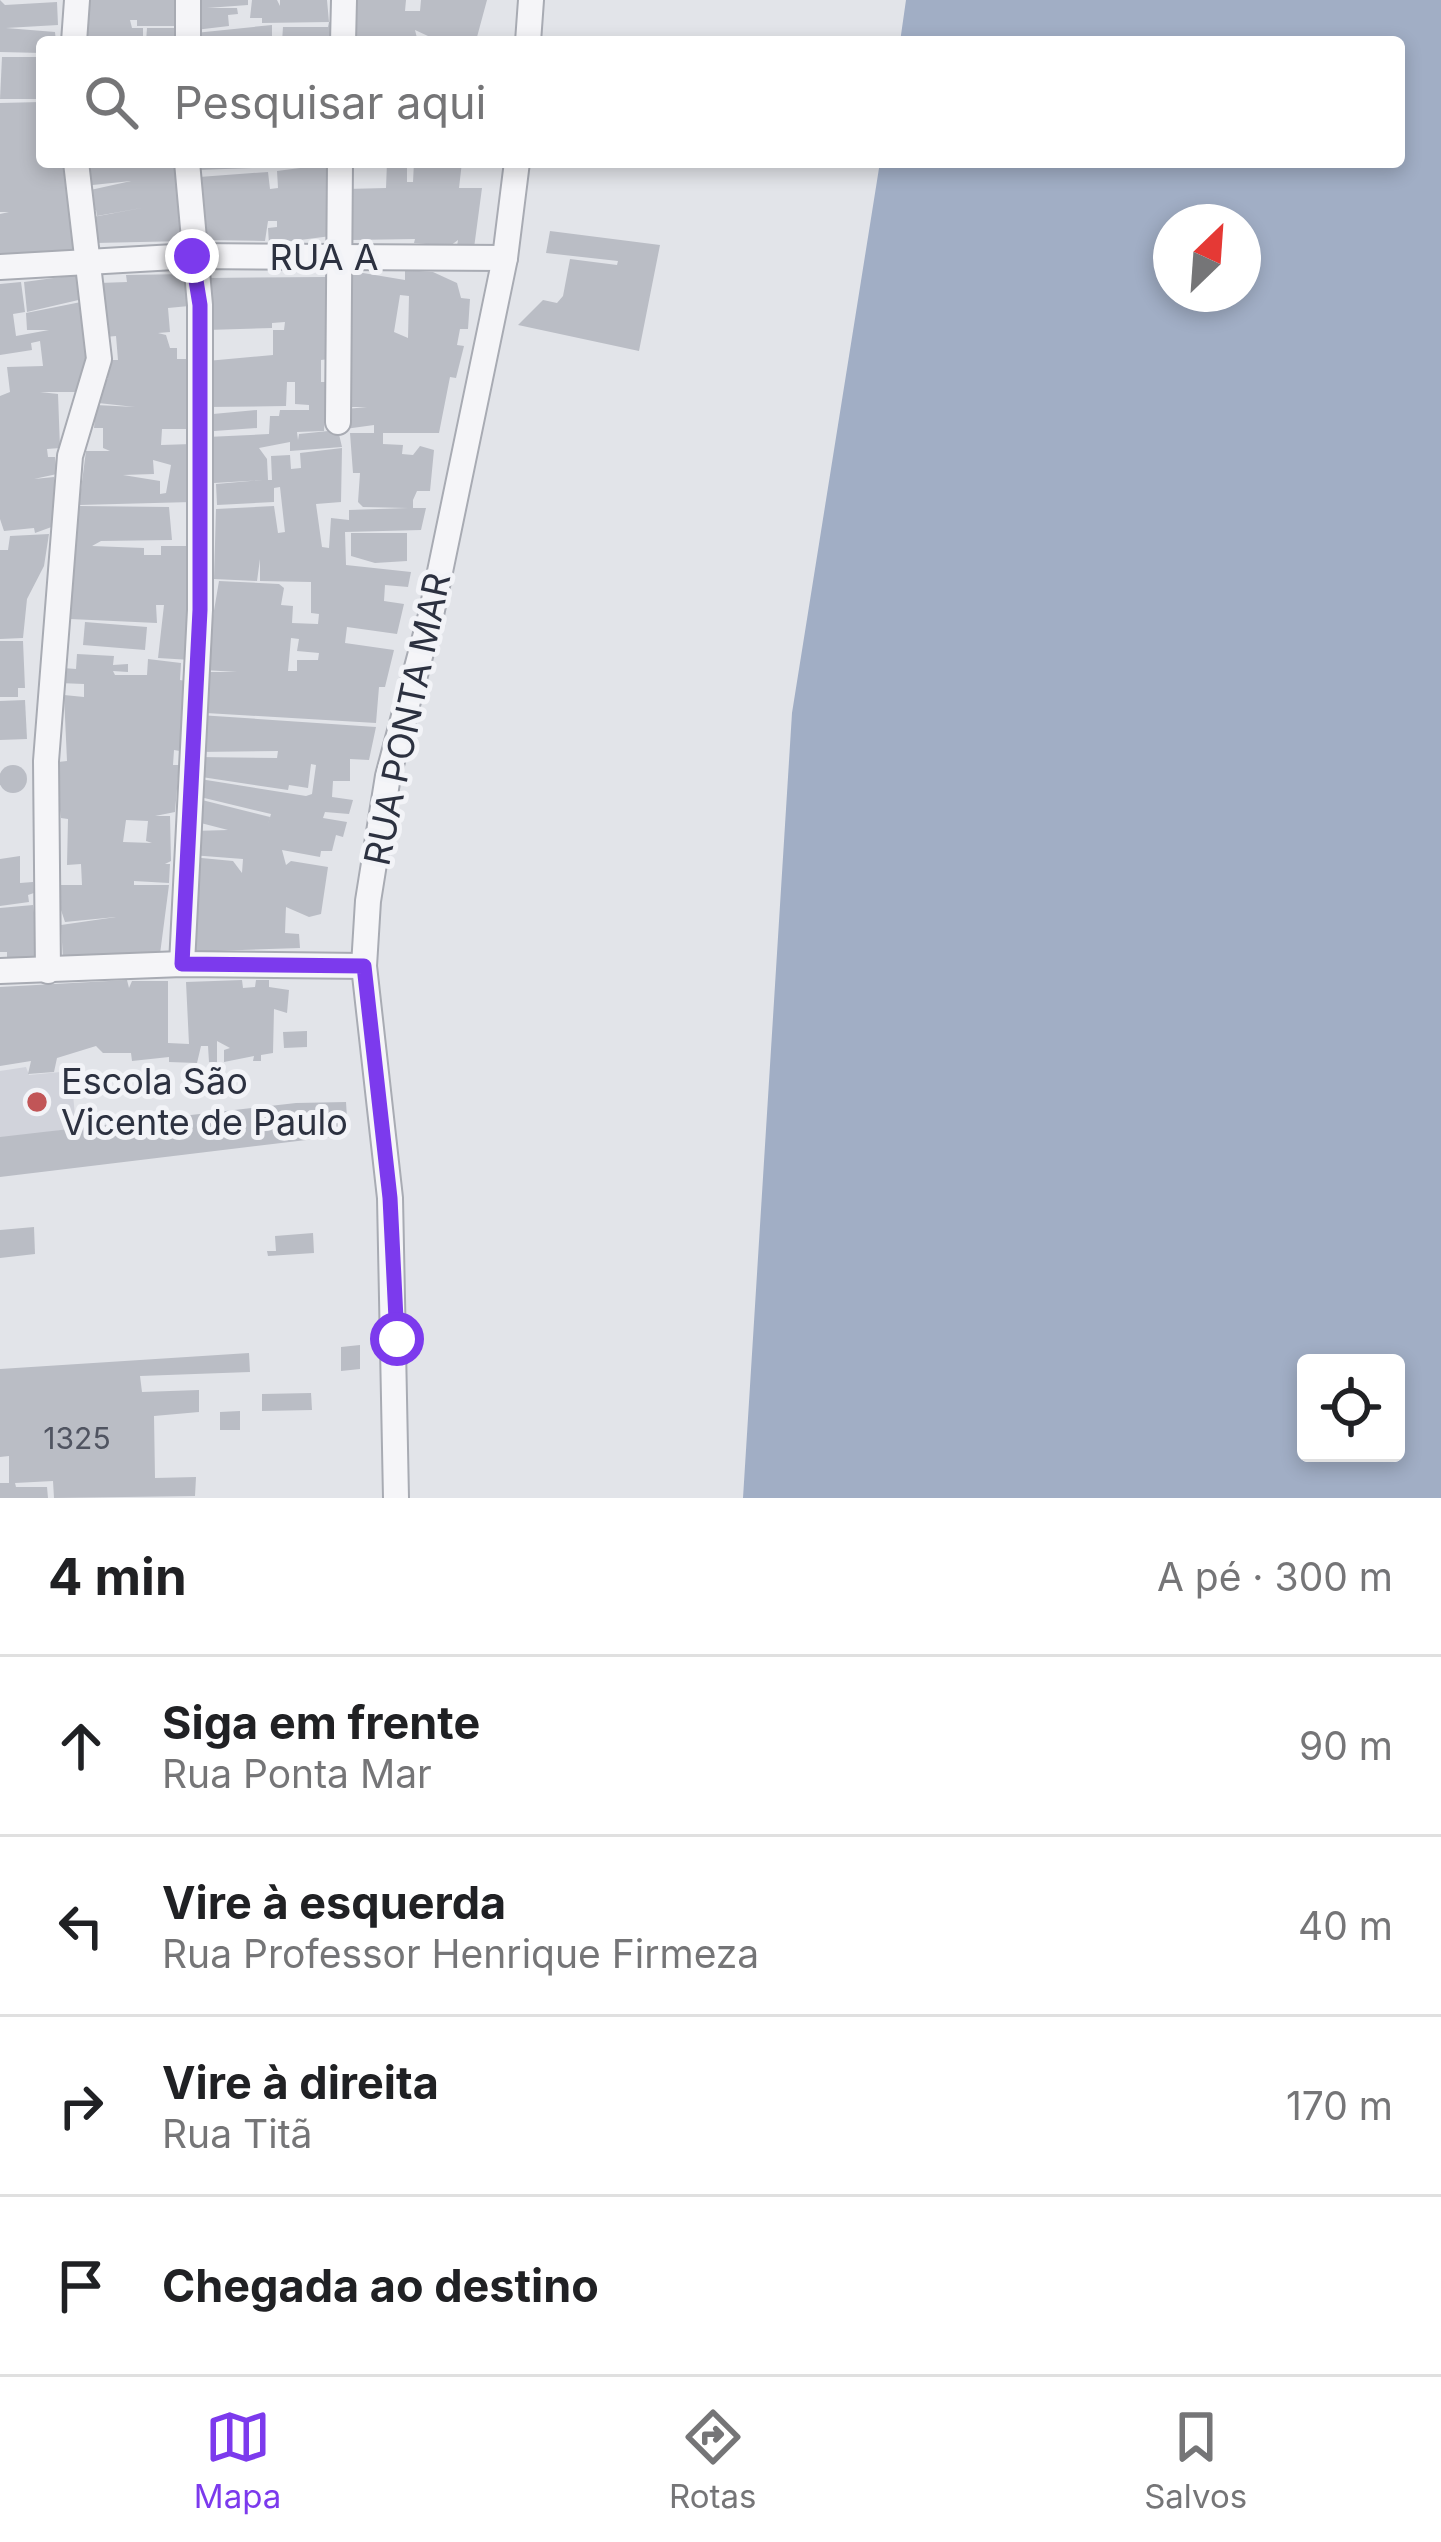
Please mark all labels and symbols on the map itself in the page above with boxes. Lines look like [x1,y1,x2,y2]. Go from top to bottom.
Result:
north arrow [1153,204,1261,312]
route end [165,229,219,283]
street label: RUA A [269,235,379,279]
street label: RUA PONTA MAR [355,569,459,869]
place label: Escola São Vicente de Paulo [61,1059,348,1144]
marker: Escola São Vicente de Paulo [24,1089,50,1115]
route start [370,1312,424,1366]
house number: 1325 [43,1420,111,1456]

